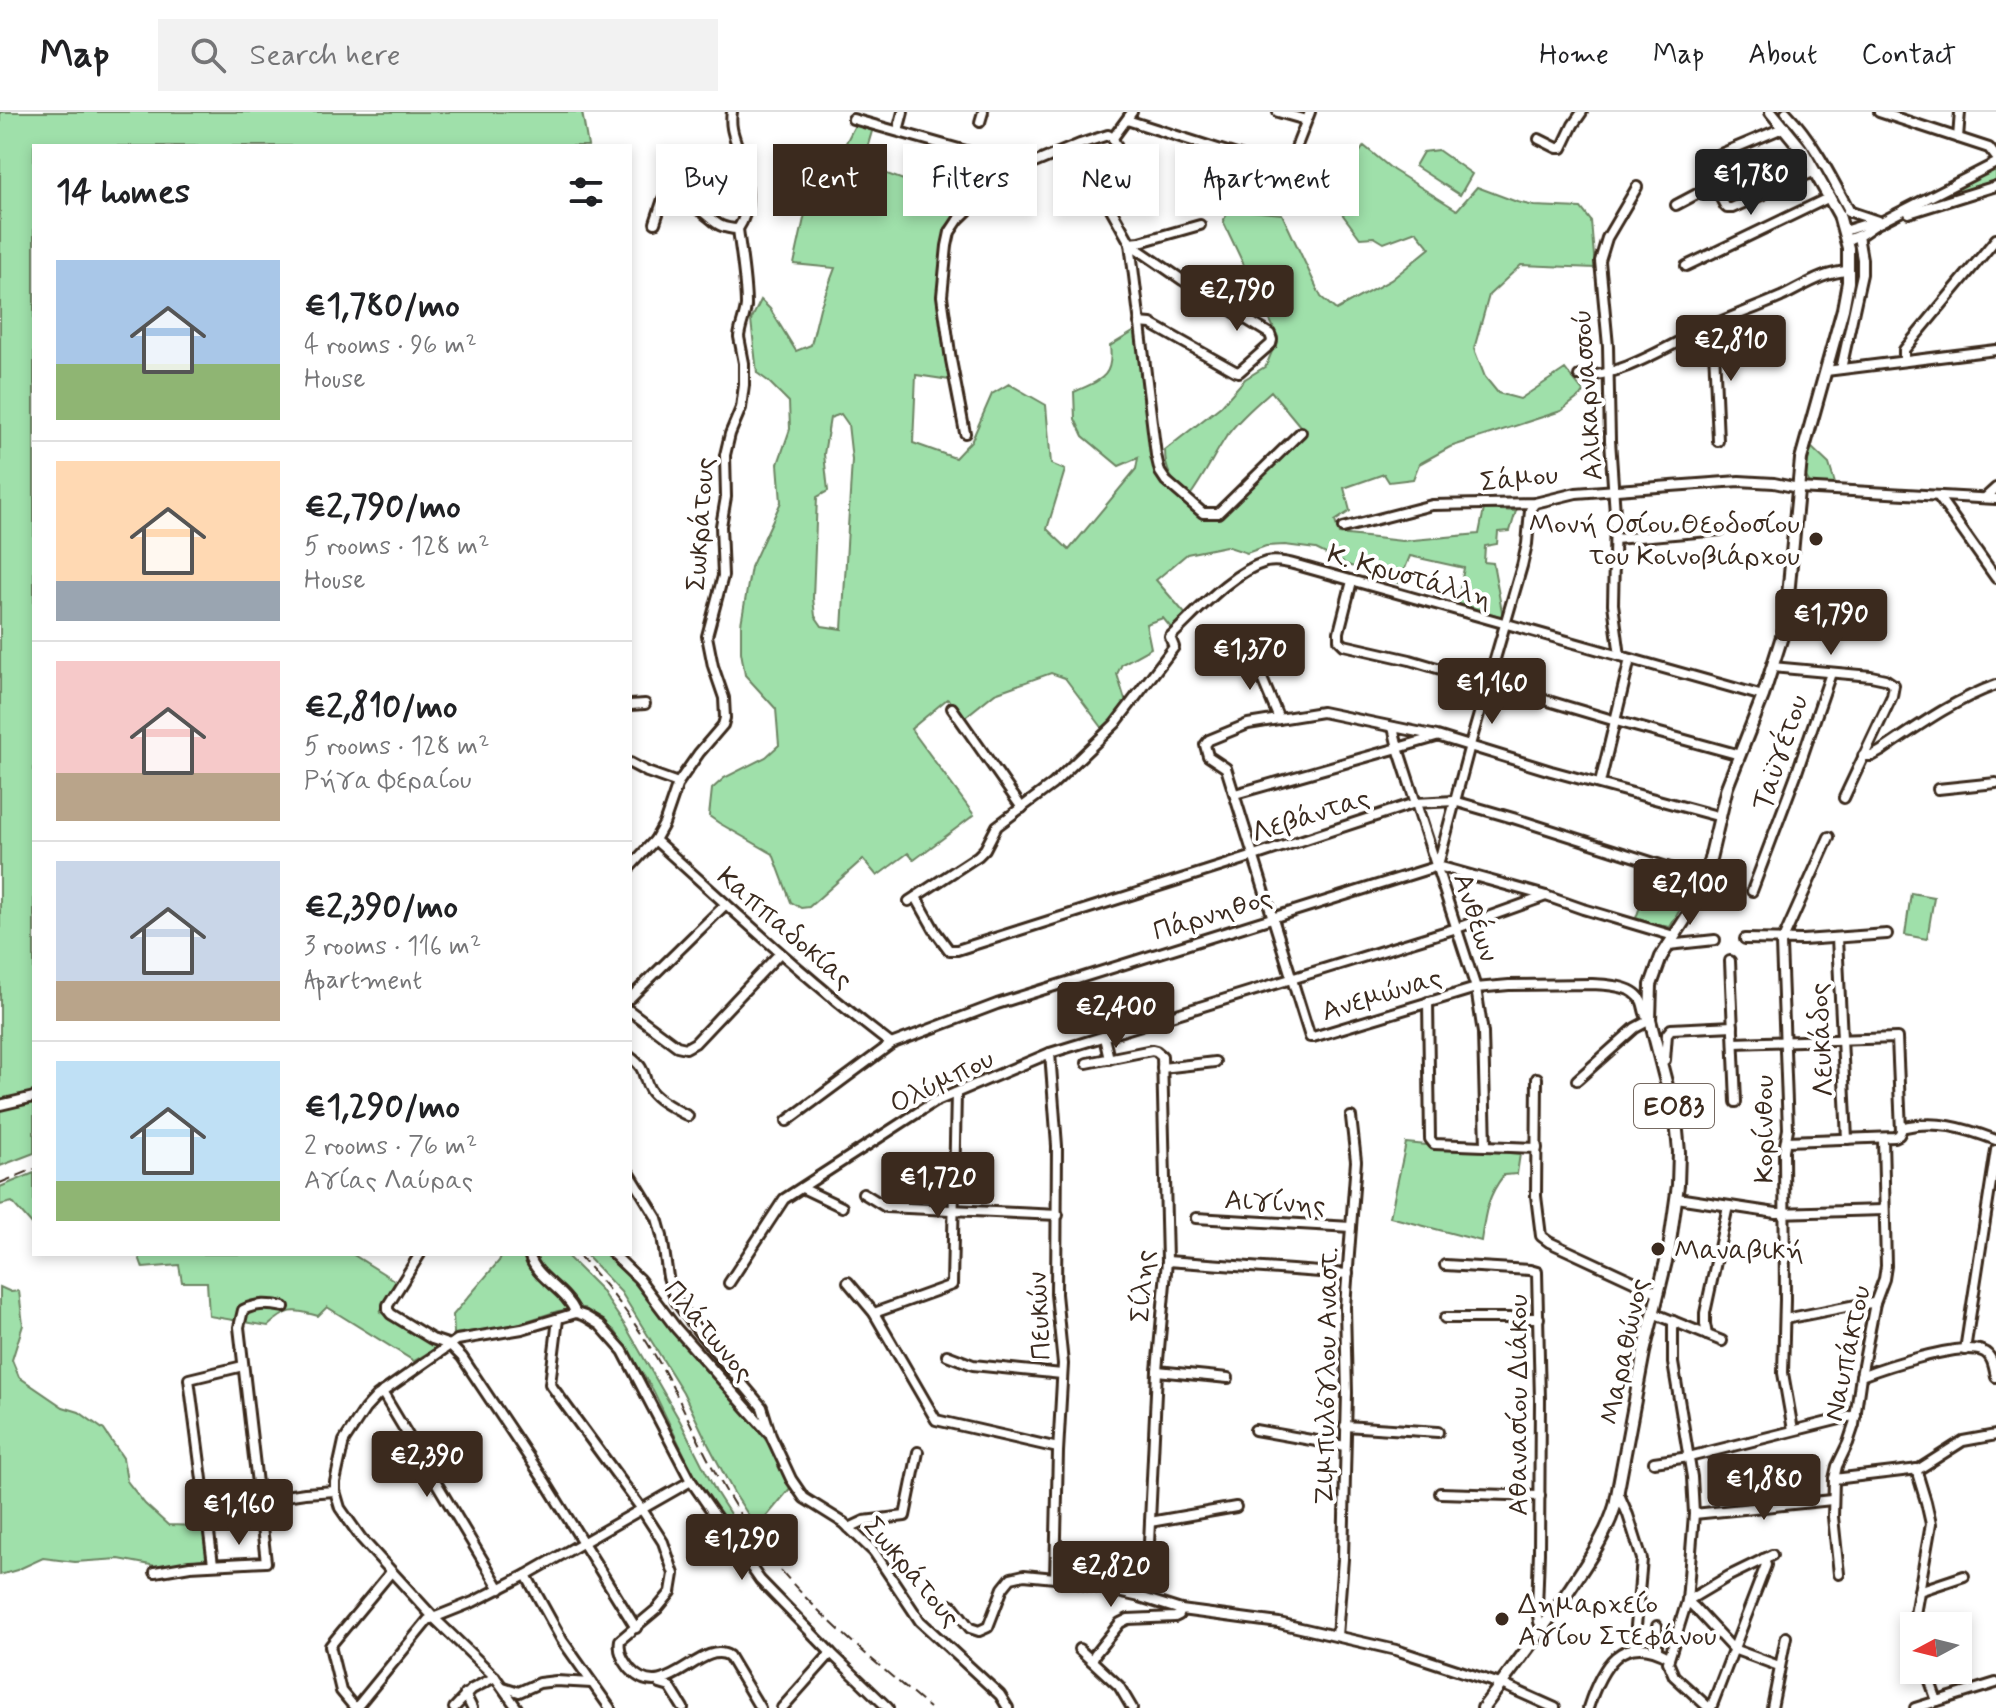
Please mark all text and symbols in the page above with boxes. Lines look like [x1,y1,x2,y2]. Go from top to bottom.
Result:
search box [158,19,718,91]
text: Map [40,31,110,80]
icon: search [186,33,230,77]
text: Search here [250,36,401,75]
text: Home [1539,37,1609,74]
text: Map [1653,37,1704,74]
text: About [1748,37,1817,74]
text: Contact [1861,37,1956,74]
chip: Buy [656,144,757,216]
chip: Rent [773,144,887,216]
chip: Filters [903,144,1037,216]
chip: New [1053,144,1159,216]
chip: Apartment [1175,144,1359,216]
pin: €1,780 [1686,149,1816,217]
text: €1,780 [1713,158,1789,192]
text: 14 homes [56,170,190,215]
icon: filters [564,170,608,214]
pin: €2,790 [1172,265,1302,333]
text: €2,790 [1199,274,1275,308]
text: €1,780/mo [304,284,460,329]
icon: home [120,292,216,388]
street label: Αλικαρνασσού [1564,308,1613,482]
pin: €2,810 [1666,315,1796,383]
text: €2,810 [1694,324,1768,358]
text: 4 rooms · 96 m² [304,329,477,363]
text: House [304,363,365,397]
street label: Σωκράτους [678,456,725,592]
street label: Σάμου [1478,457,1560,502]
text: €2,790/mo [304,485,461,530]
icon: home [120,493,216,589]
place label: Μονή Οσίου Θεοδοσίου του Κοινοβιάρχου [1529,507,1800,576]
text: 5 rooms · 128 m² [304,530,489,564]
marker: Μονή Οσίου Θεοδοσίου του Κοινοβιάρχου [1807,530,1825,548]
street label: Κ. Κρυστάλλη [1323,536,1496,618]
text: House [304,564,365,598]
pin: €1,790 [1766,589,1896,657]
text: €1,790 [1793,598,1869,632]
pin: €1,370 [1185,624,1315,692]
text: €1,370 [1213,633,1287,667]
pin: €1,160 [1427,658,1557,726]
text: €1,160 [1456,667,1528,701]
text: €2,810/mo [304,685,458,730]
street label: Ταϋγέτου [1744,690,1818,816]
icon: home [120,693,216,789]
text: 5 rooms · 128 m² [304,730,489,764]
text: Ρήγα Φεραίου [304,764,472,798]
street label: Λεβάντας [1247,780,1375,853]
street label: Καππαδοκίας [708,859,860,998]
pin: €2,100 [1625,859,1755,927]
text: €2,100 [1652,868,1728,902]
street label: Ανθέων [1443,869,1506,967]
street label: Πάρνηθος [1149,880,1277,951]
text: €2,390/mo [304,885,458,930]
icon: home [120,893,216,989]
text: 3 rooms · 116 m² [304,930,481,964]
street label: Ανεμώνας [1317,960,1446,1031]
text: Apartment [304,964,422,998]
pin: €2,400 [1051,982,1181,1050]
street label: Λευκάδος [1801,982,1844,1098]
text: €2,400 [1075,991,1157,1025]
street label: Ολύμπου [884,1041,1000,1123]
street label: Κορίνθου [1747,1075,1784,1183]
road number: ΕΟ83 [1634,1084,1714,1128]
text: €1,290/mo [304,1085,460,1130]
icon: home [120,1093,216,1189]
text: 2 rooms · 76 m² [304,1130,477,1164]
pin: €1,720 [873,1152,1003,1220]
text: €1,720 [899,1161,977,1195]
text: Αγίας Λαύρας [304,1164,473,1198]
street label: Αιγίνης [1223,1182,1326,1225]
place label: Μαναβική [1674,1233,1804,1270]
marker: Μαναβική [1649,1240,1667,1258]
street label: Ζιμπυλόγλου Αναστ. [1307,1247,1348,1505]
street label: Σίλης [1122,1248,1164,1324]
street label: Πευκών [1020,1271,1061,1361]
street label: Πλάτωνος [655,1273,761,1390]
street label: Μαραθώνος [1592,1275,1659,1428]
street label: Ναυπάκτου [1816,1282,1881,1425]
street label: Αθανασίου Διάκου [1501,1294,1538,1516]
pin: €2,390 [362,1431,492,1499]
text: €2,390 [390,1440,464,1474]
pin: €1,880 [1699,1454,1829,1522]
text: €1,880 [1725,1463,1803,1497]
pin: €1,160 [174,1479,304,1547]
text: €1,160 [203,1488,275,1522]
street label: Σωκράτους [854,1509,968,1636]
pin: €1,290 [677,1514,807,1582]
text: €1,290 [704,1523,780,1557]
pin: €2,820 [1046,1541,1176,1609]
text: €2,820 [1071,1550,1151,1584]
place label: Δημαρχείο Αγίου Στεφάνου [1518,1587,1717,1656]
marker: Δημαρχείο Αγίου Στεφάνου [1493,1610,1511,1628]
north arrow [1900,1612,1972,1684]
map controls [1900,1612,1972,1684]

